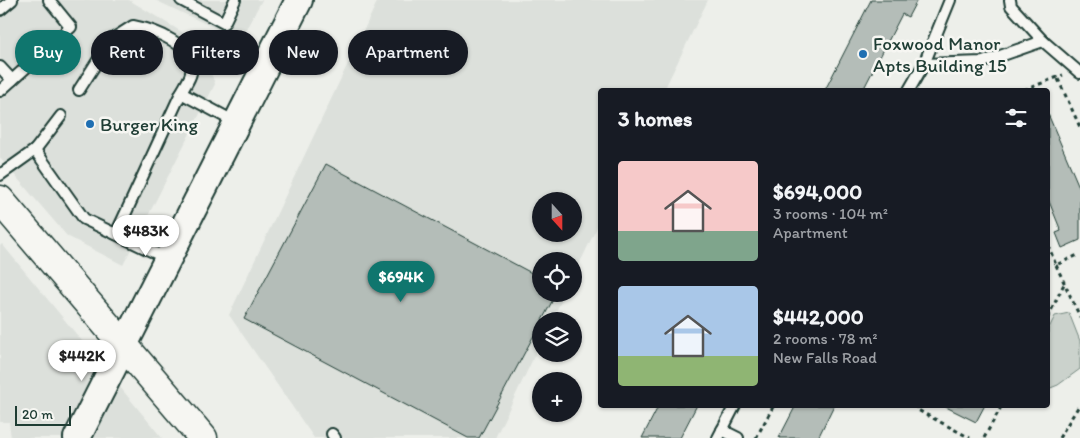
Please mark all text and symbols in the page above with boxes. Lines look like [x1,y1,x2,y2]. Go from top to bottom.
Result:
chip: Buy [15,30,81,75]
chip: Rent [91,30,163,75]
chip: Filters [173,30,259,75]
chip: New [269,30,338,75]
chip: Apartment [348,30,468,75]
place label: Foxwood Manor Apts Building 15 [873,32,1007,77]
marker: Foxwood Manor Apts Building 15 [857,48,869,60]
icon: filters [1002,104,1030,132]
text: 3 homes [618,106,693,131]
place label: Burger King [100,113,199,136]
marker: Burger King [84,118,96,130]
text: $694,000 [773,179,862,204]
icon: home [658,181,718,241]
north arrow [532,192,582,242]
map controls [532,192,582,422]
text: 3 rooms · 104 m² [773,204,888,223]
pin: $483K [111,214,181,257]
text: $483K [123,221,169,240]
text: Apartment [773,223,848,242]
button: locate [532,252,582,302]
pin: $694K [366,260,436,303]
text: $694K [379,267,423,286]
text: $442,000 [773,304,864,329]
icon: home [658,306,718,366]
button: layers [532,312,582,362]
text: 2 rooms · 78 m² [773,329,878,348]
pin: $442K [47,340,117,382]
text: $442K [59,346,105,365]
text: New Falls Road [773,348,877,367]
button: + [532,372,582,422]
scale bar [15,403,71,426]
text: 20 m [22,406,53,423]

